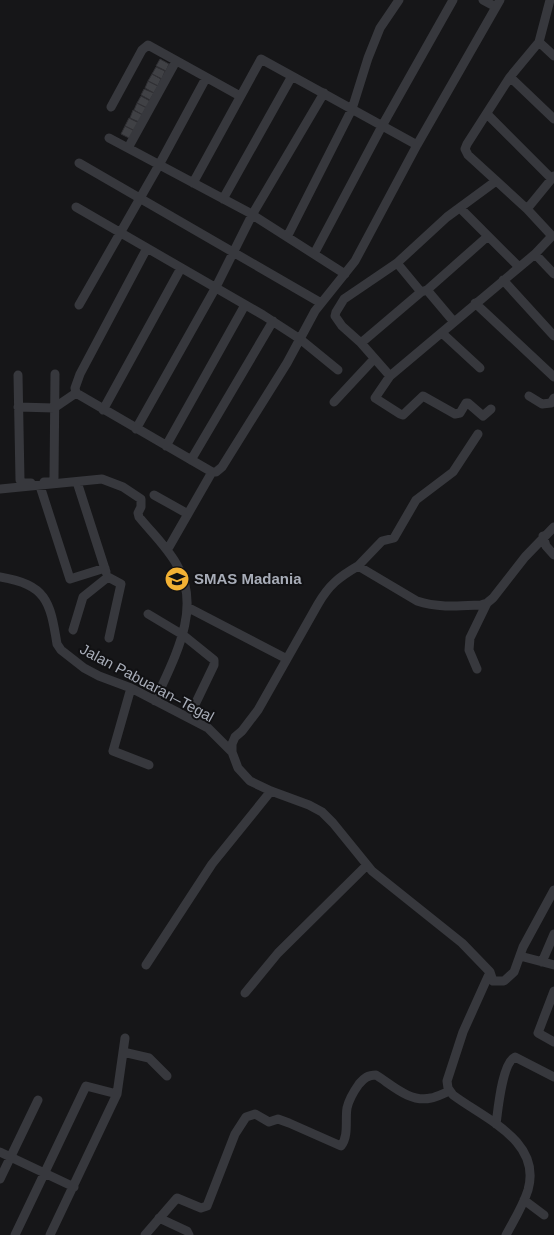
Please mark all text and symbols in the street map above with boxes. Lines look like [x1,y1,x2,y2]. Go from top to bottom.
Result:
school or university icon: SMAS Madania [164,566,190,592]
place label: SMAS Madania [194,570,302,587]
street label: Jalan Pabuaran–Tegal [77,640,217,725]

